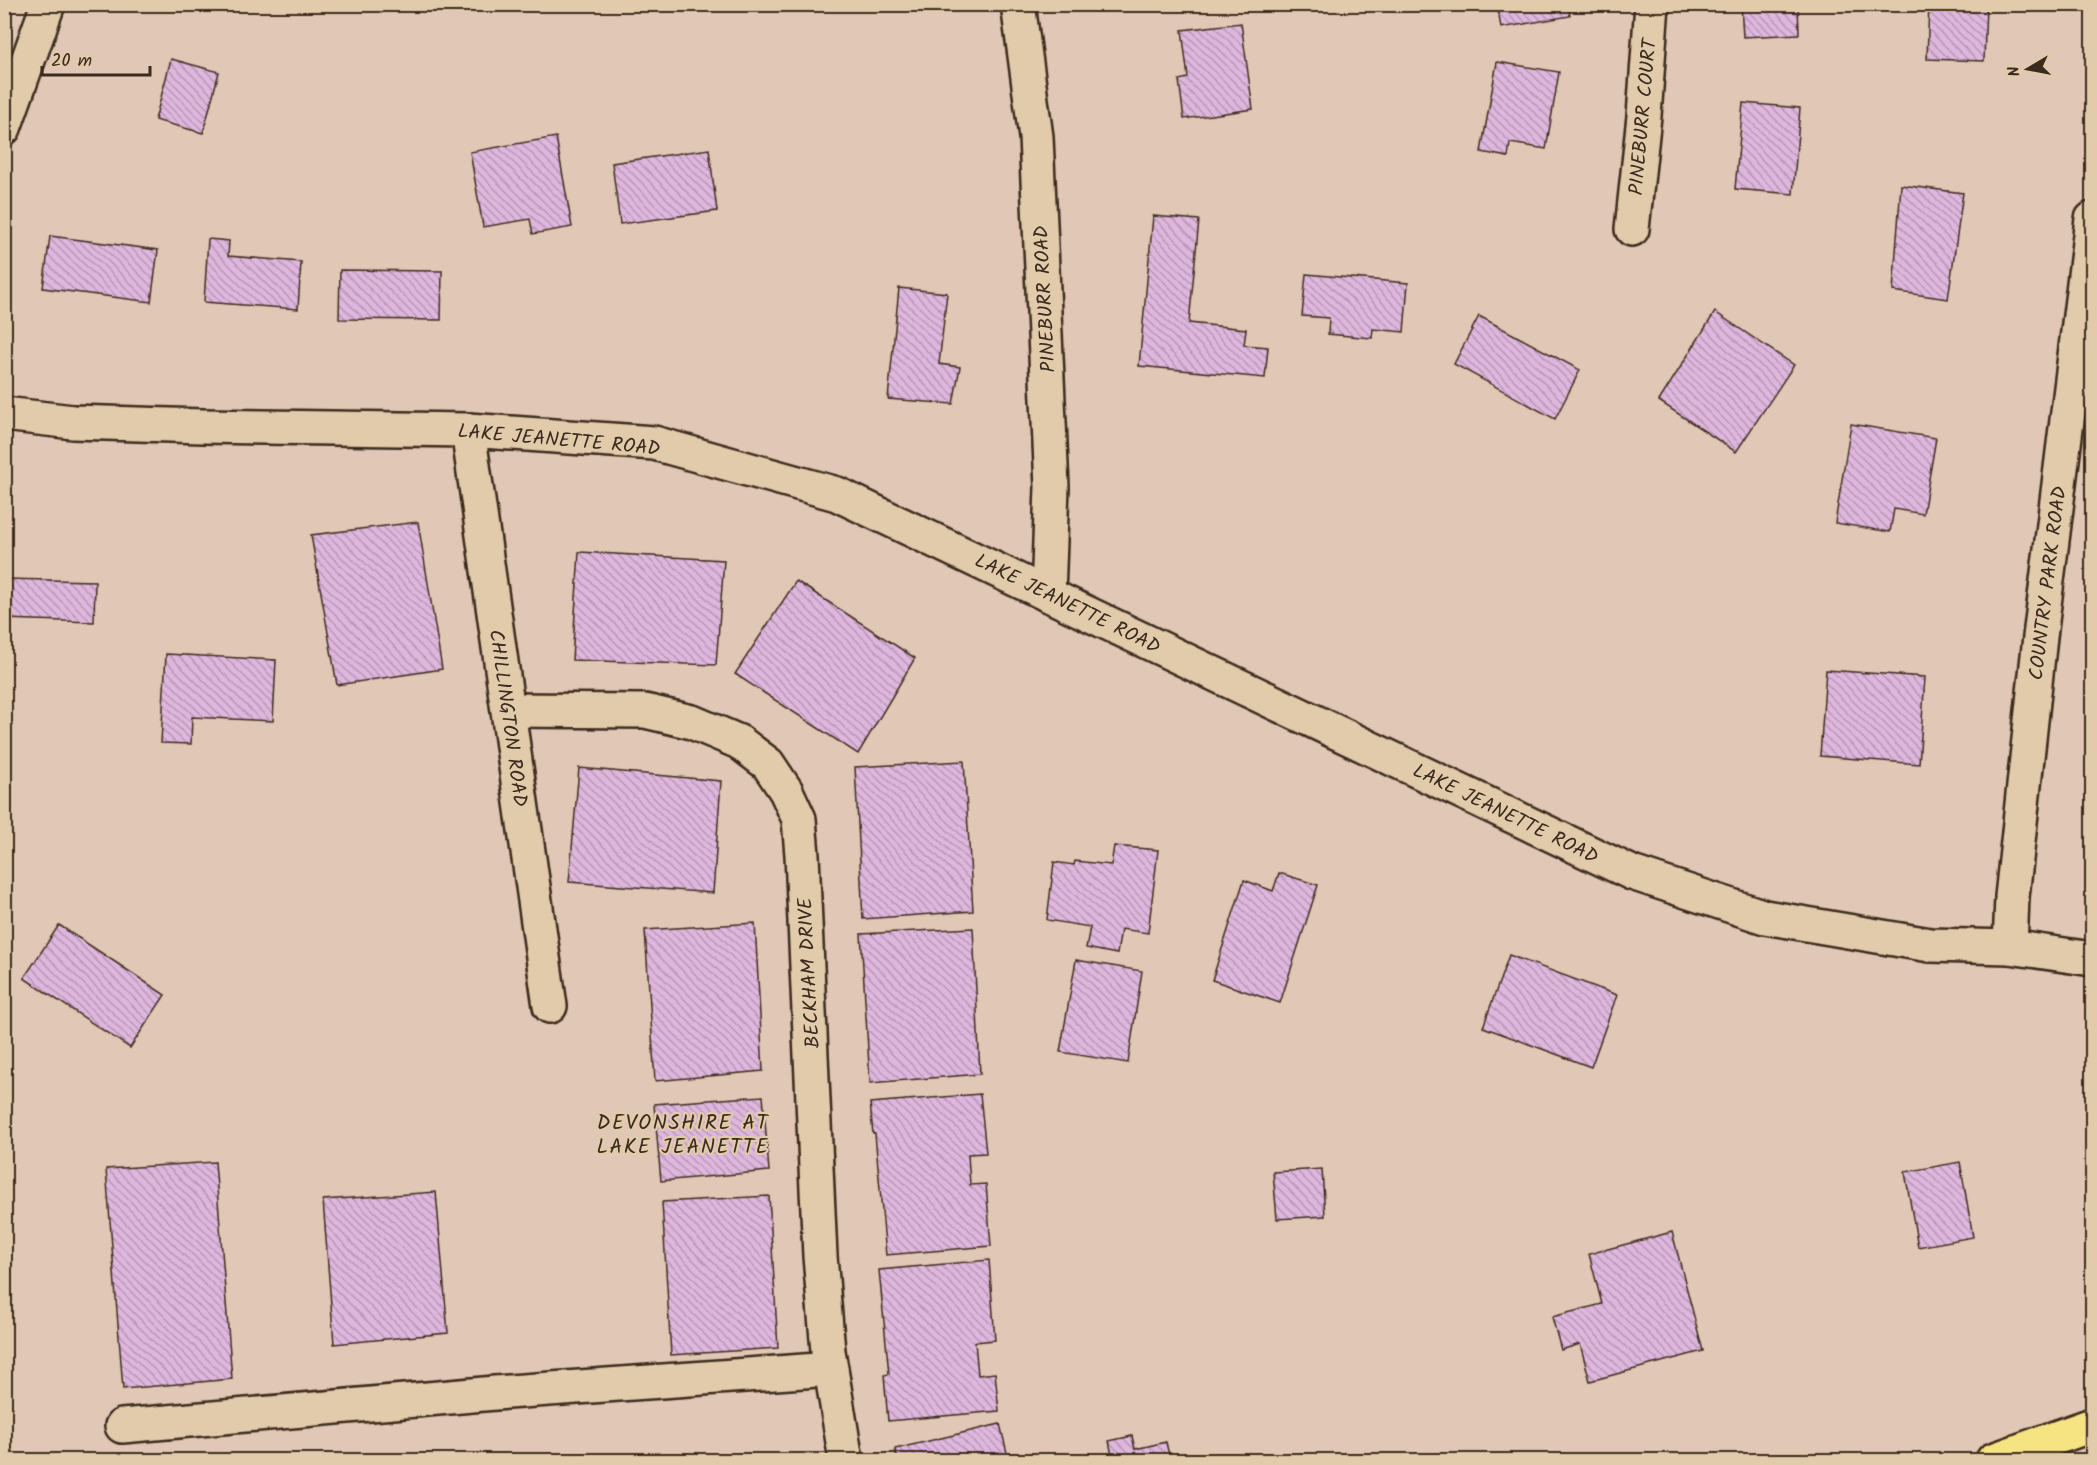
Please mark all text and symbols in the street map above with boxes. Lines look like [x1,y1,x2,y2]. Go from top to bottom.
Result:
street label: PINEBURR COURT [1621,35,1667,197]
scale bar [42,39,150,77]
north arrow [1998,39,2058,99]
text: 20 m [51,47,92,76]
text: N [2002,64,2028,78]
street label: PINEBURR ROAD [1026,224,1066,373]
street label: LAKE JEANETTE ROAD [456,416,662,466]
street label: COUNTRY PARK ROAD [2021,484,2077,682]
street label: LAKE JEANETTE ROAD [969,546,1166,664]
street label: CHILLINGTON ROAD [479,627,535,809]
street label: LAKE JEANETTE ROAD [1407,756,1604,874]
street label: BECKHAM DRIVE [790,896,830,1049]
district label: DEVONSHIRE AT LAKE JEANETTE [597,1107,770,1164]

